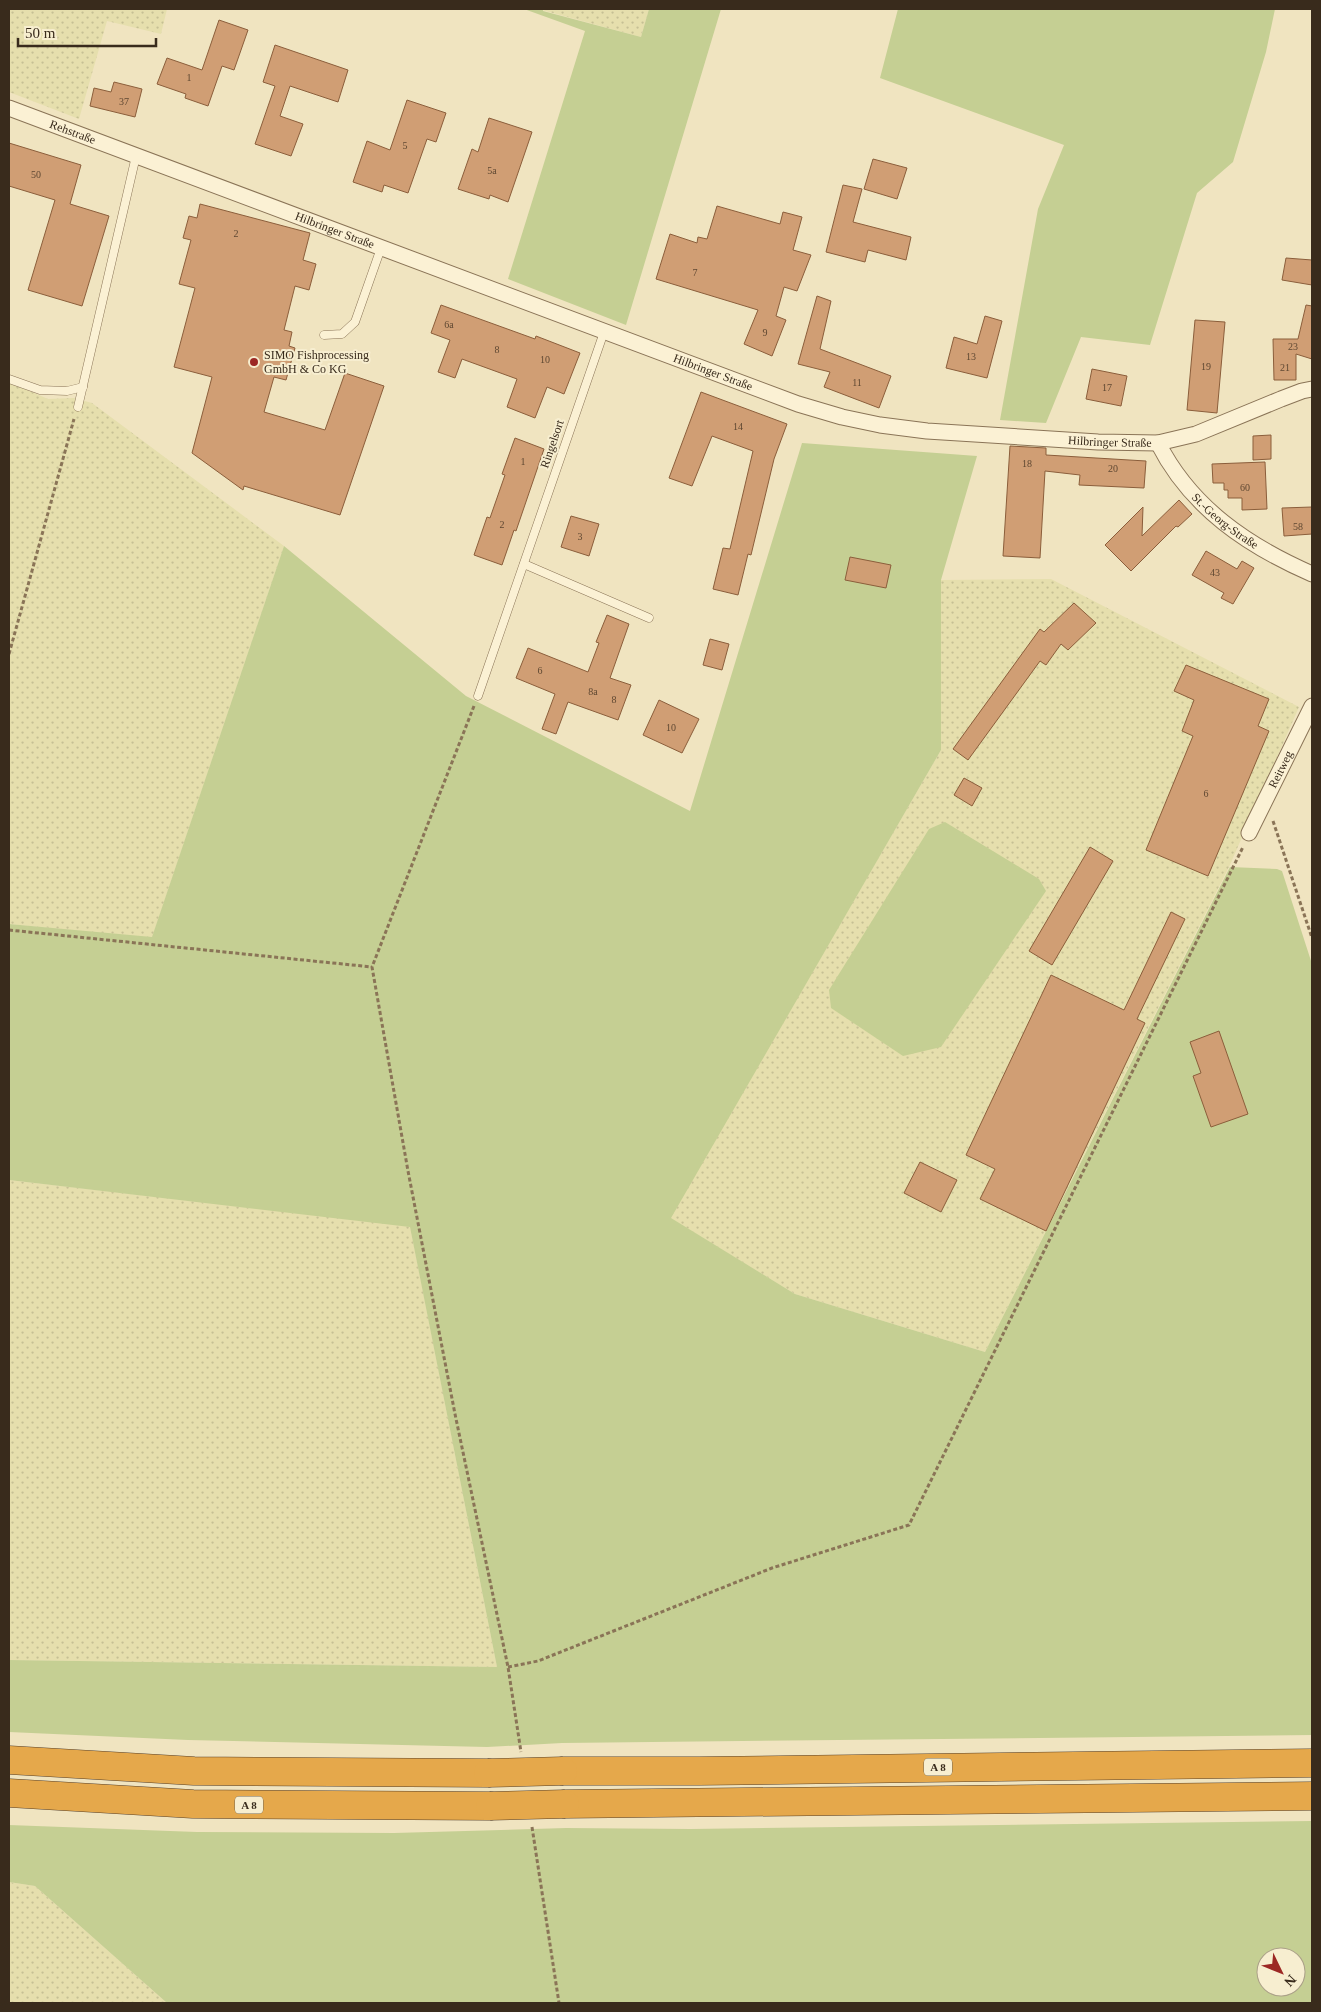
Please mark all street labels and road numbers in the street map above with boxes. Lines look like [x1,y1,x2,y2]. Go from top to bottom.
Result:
street label: Rehstraße [48,117,98,147]
street label: Hilbringer Straße [293,209,376,251]
street label: Hilbringer Straße [671,351,755,393]
street label: Ringelsort [537,417,567,470]
street label: Hilbringer Straße [1068,433,1152,450]
street label: St.-Georg-Straße [1189,490,1261,552]
street label: Reitweg [1265,748,1296,790]
road number: A 8 [924,1758,952,1775]
road number: A 8 [235,1796,263,1814]

